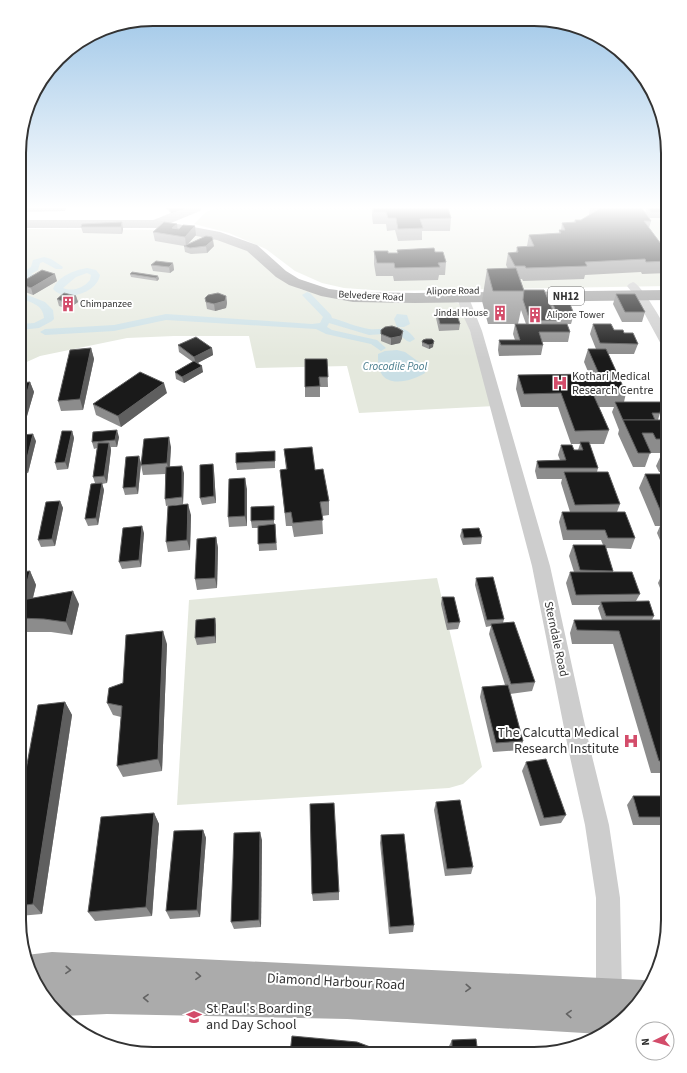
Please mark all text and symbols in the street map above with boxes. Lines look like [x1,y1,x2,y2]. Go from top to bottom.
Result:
street label: Alipore Road [426,284,480,298]
street label: Belvedere Road [338,287,404,305]
road number: NH12 [548,287,584,305]
building icon: Chimpanzee [59,295,77,313]
place label: Chimpanzee [80,297,132,311]
building icon: Jindal House [491,304,509,322]
place label: Jindal House [434,306,488,320]
building icon: Alipore Tower [526,306,544,324]
place label: Alipore Tower [547,308,605,322]
water label: Crocodile Pool [363,359,427,374]
place label: Kothari Medical Research Centre [572,368,653,399]
hospital icon: Kothari Medical Research Centre [551,374,569,392]
street label: Sterndale Road [540,600,572,678]
place label: The Calcutta Medical Research Institute [498,723,619,759]
hospital icon: The Calcutta Medical Research Institute [622,732,640,750]
one-way arrow [65,965,71,974]
street label: Diamond Harbour Road [266,968,406,996]
one-way arrow [195,971,201,980]
one-way arrow [465,984,471,993]
one-way arrow [143,993,149,1002]
place label: St Paul's Boarding and Day School [206,999,311,1035]
school or university icon: St Paul's Boarding and Day School [185,1008,203,1026]
one-way arrow [566,1010,572,1018]
north arrow [635,1021,675,1061]
text: N [638,1038,653,1046]

